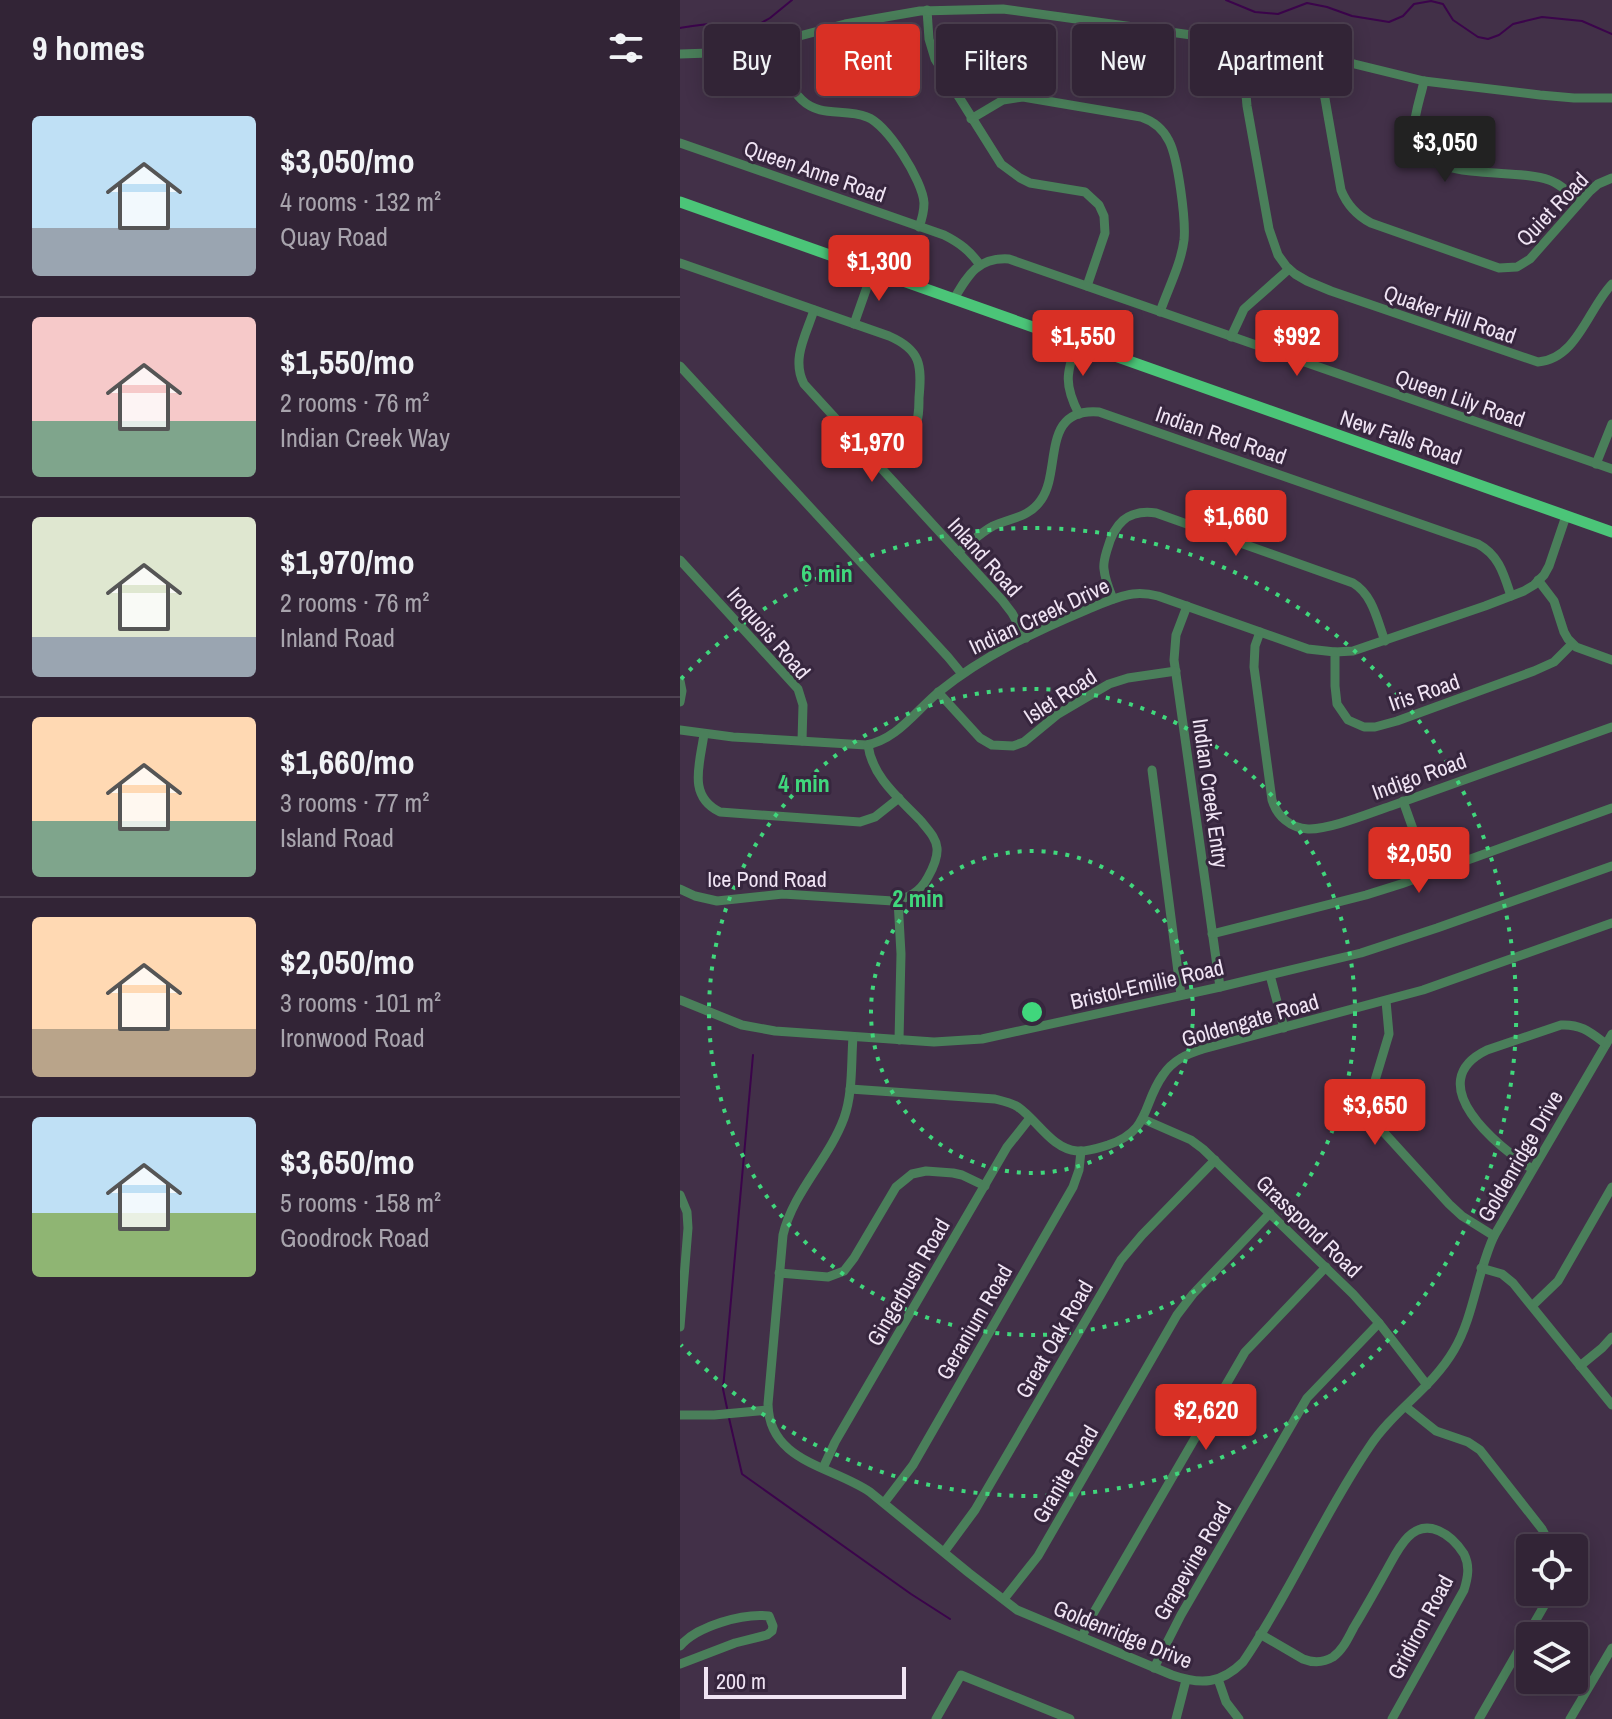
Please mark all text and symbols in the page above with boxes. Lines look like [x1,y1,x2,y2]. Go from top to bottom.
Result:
chip: Buy [704,24,800,96]
chip: Rent [816,24,920,96]
chip: Filters [936,24,1056,96]
chip: New [1072,24,1174,96]
chip: Apartment [1190,24,1352,96]
text: 9 homes [32,25,145,71]
icon: filters [604,26,648,70]
pin: $3,050 [1380,116,1510,184]
text: $3,050 [1412,124,1478,159]
street label: Queen Anne Road [740,133,890,209]
text: $3,050/mo [280,138,415,184]
icon: home [96,148,192,244]
street label: Quiet Road [1509,165,1595,253]
text: 4 rooms · 132 m² [280,184,441,219]
text: Quay Road [280,219,388,254]
pin: $1,300 [814,235,944,303]
text: $1,300 [846,243,912,278]
street label: Quaker Hill Road [1380,277,1520,351]
pin: $1,550 [1018,310,1148,378]
pin: $992 [1250,310,1344,378]
text: $1,550 [1050,318,1116,353]
text: $992 [1273,318,1321,353]
text: $1,550/mo [280,339,415,385]
icon: home [96,349,192,445]
street label: Queen Lily Road [1391,362,1529,434]
text: 2 rooms · 76 m² [280,385,429,420]
street label: Indian Red Road [1152,399,1290,471]
street label: New Falls Road [1336,402,1466,472]
pin: $1,970 [807,416,937,484]
text: Indian Creek Way [280,420,450,455]
text: $1,970 [839,424,905,459]
pin: $1,660 [1171,490,1301,558]
text: $1,660 [1203,498,1269,533]
street label: Inland Road [941,511,1029,603]
text: $1,970/mo [280,539,415,585]
icon: home [96,549,192,645]
text: 6 min [801,557,853,589]
street label: Indian Creek Drive [964,570,1114,662]
street label: Iroquois Road [721,580,817,686]
text: 2 rooms · 76 m² [280,585,429,620]
text: Inland Road [280,620,395,655]
street label: Islet Road [1018,661,1102,731]
street label: Iris Road [1385,666,1463,718]
street label: Indian Creek Entry [1186,716,1236,870]
text: $1,660/mo [280,739,415,785]
street label: Indigo Road [1368,745,1470,807]
icon: home [96,749,192,845]
text: 4 min [778,767,830,799]
text: 3 rooms · 77 m² [280,785,429,820]
text: Island Road [280,820,394,855]
pin: $2,050 [1354,827,1484,895]
text: $2,050 [1386,835,1452,870]
street label: Ice Pond Road [707,864,827,894]
text: 2 min [892,882,944,914]
text: $2,050/mo [280,939,415,985]
icon: home [96,949,192,1045]
street label: Bristol-Emilie Road [1067,952,1227,1016]
text: 3 rooms · 101 m² [280,985,441,1020]
street label: Goldengate Road [1178,986,1322,1054]
centre of rings [1018,998,1046,1026]
text: Ironwood Road [280,1020,425,1055]
pin: $3,650 [1310,1079,1440,1147]
street label: Goldenridge Drive [1470,1085,1570,1227]
text: $3,650 [1342,1087,1408,1122]
text: $3,650/mo [280,1139,415,1185]
icon: home [96,1149,192,1245]
street label: Grasspond Road [1250,1168,1368,1284]
text: 5 rooms · 158 m² [280,1185,441,1220]
street label: Gingerbush Road [859,1213,957,1351]
text: Goodrock Road [280,1220,429,1255]
street label: Geranium Road [929,1259,1019,1385]
street label: Great Oak Road [1008,1275,1100,1403]
pin: $2,620 [1141,1384,1271,1452]
text: $2,620 [1173,1392,1239,1427]
street label: Granite Road [1025,1420,1105,1528]
street label: Grapevine Road [1146,1496,1238,1626]
map controls [1516,1534,1588,1694]
button: locate [1516,1534,1588,1606]
street label: Gridiron Road [1380,1569,1460,1685]
street label: Goldenridge Drive [1049,1592,1197,1676]
button: layers [1516,1622,1588,1694]
scale bar [704,1663,906,1699]
text: 200 m [716,1666,766,1696]

